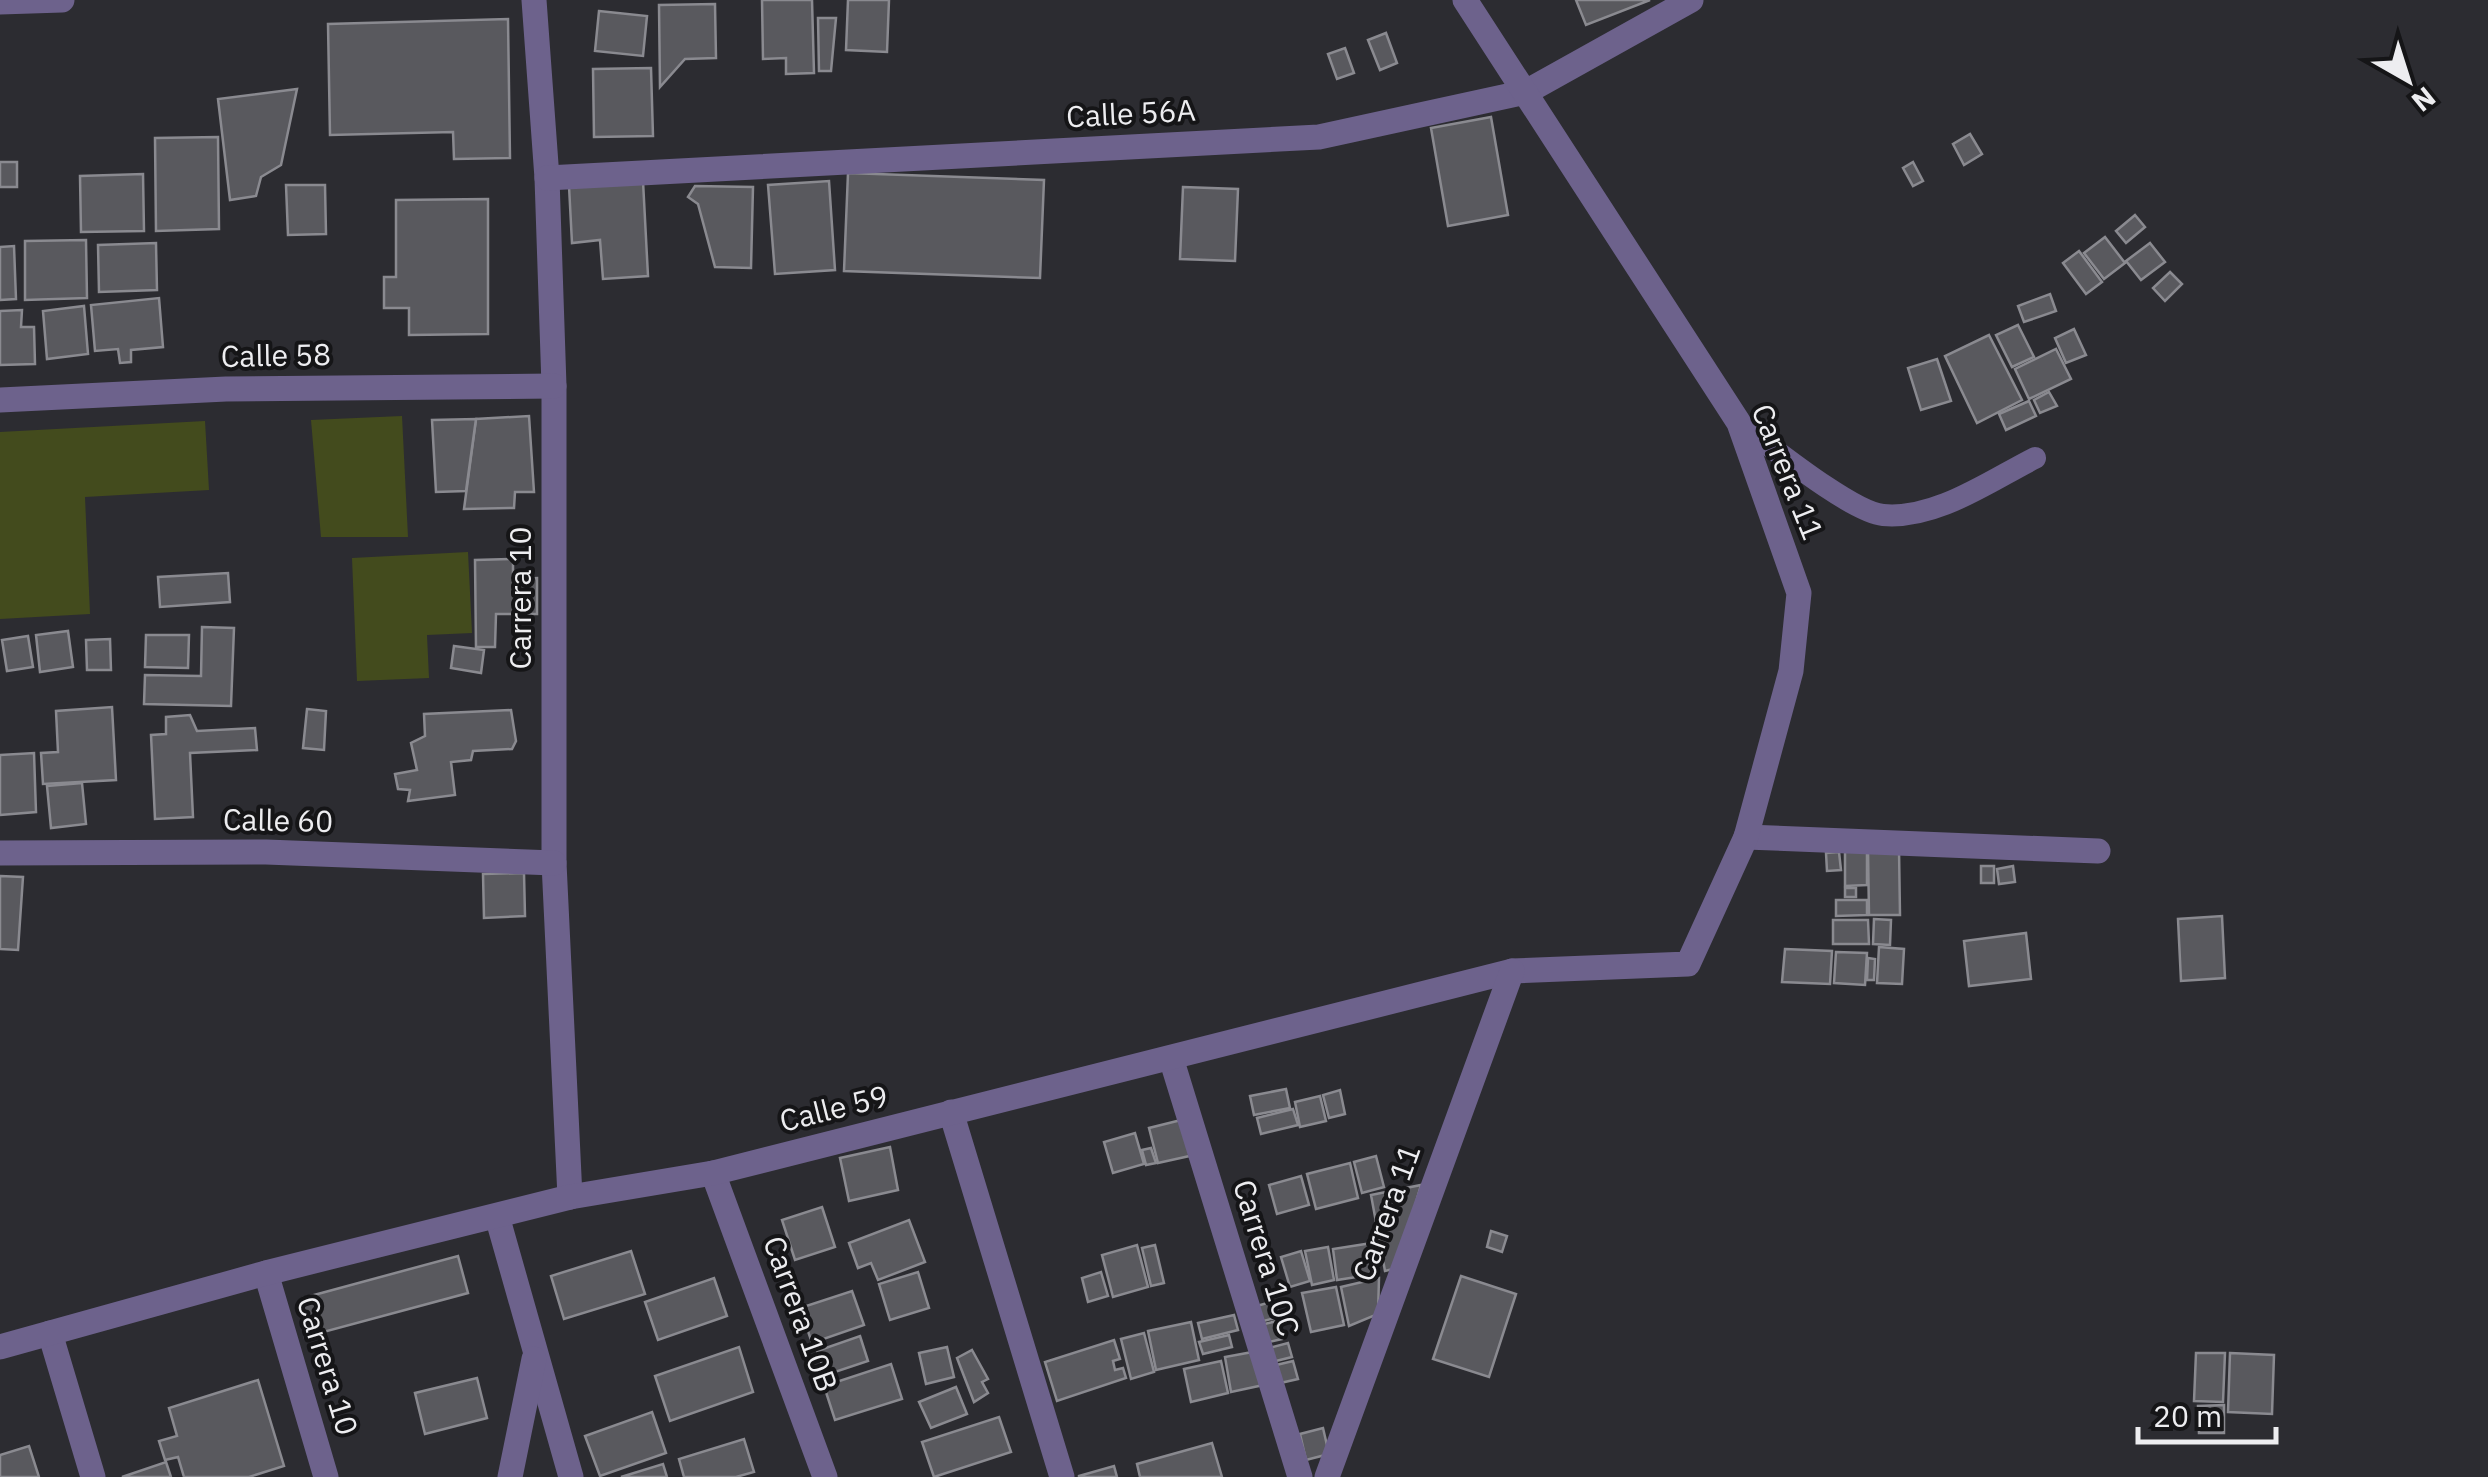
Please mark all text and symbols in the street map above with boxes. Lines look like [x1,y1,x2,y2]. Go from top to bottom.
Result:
north arrow [2358,30,2458,130]
text: N [2405,79,2444,121]
street label: Calle 56A [1065,90,1197,135]
street label: Calle 58 [220,334,331,375]
street label: Carrera 11 [1744,398,1833,545]
street label: Carrera 10 [500,527,539,669]
street label: Calle 60 [223,799,334,840]
street label: Calle 59 [775,1075,892,1140]
street label: Carrera 11 [1343,1139,1428,1286]
street label: Carrera 10C [1225,1175,1310,1341]
street label: Carrera 10B [755,1230,848,1397]
street label: Carrera 10 [289,1291,368,1440]
scale bar [2138,1382,2276,1444]
text: 20 m [2153,1396,2222,1435]

